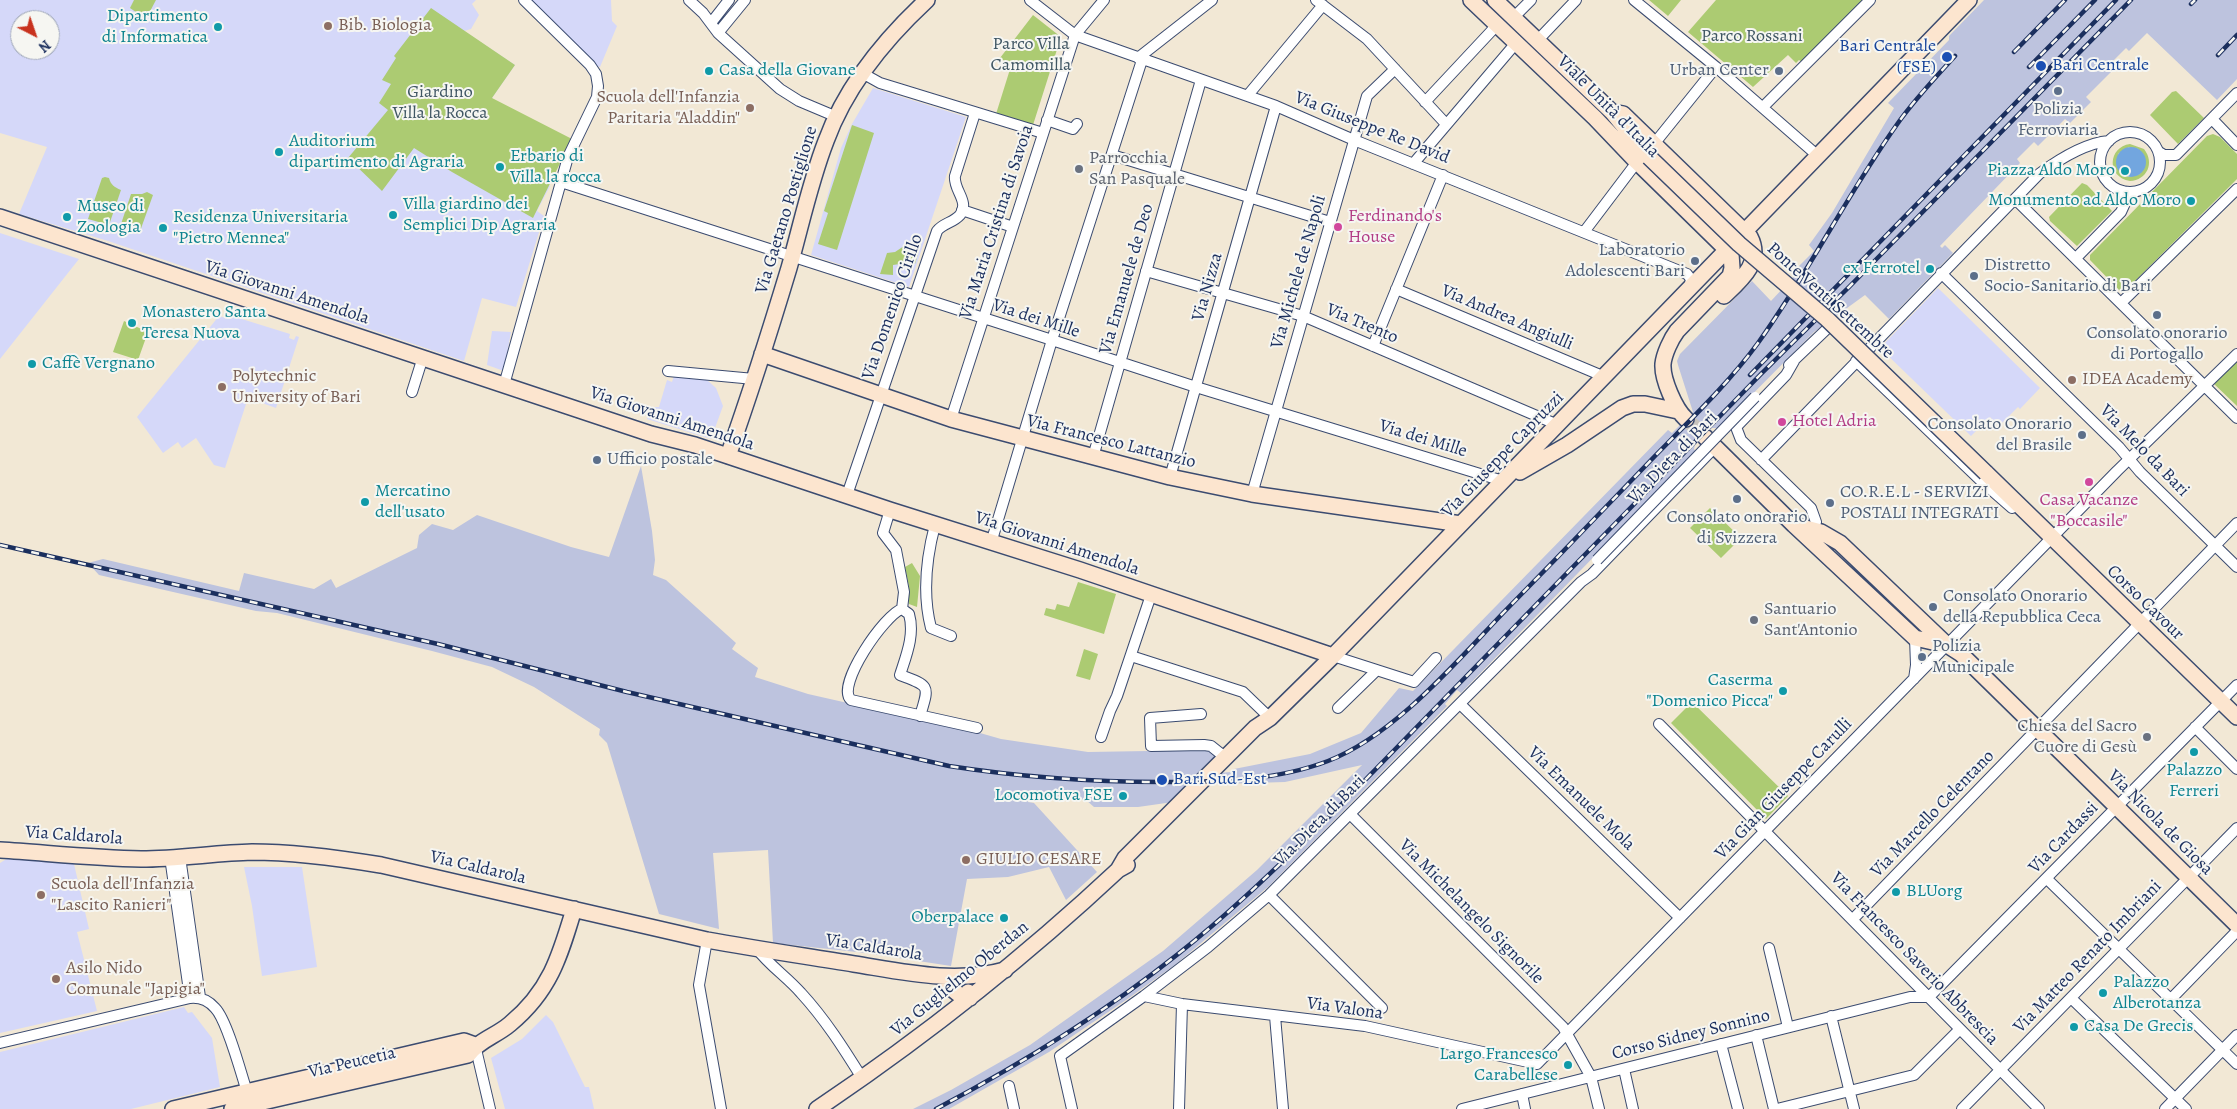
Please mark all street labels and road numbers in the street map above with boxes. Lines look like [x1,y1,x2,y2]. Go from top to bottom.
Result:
street label: Viale Unità d'Italia [1552,51,1664,163]
street label: Via Giuseppe Re David [1291,87,1453,169]
street label: Via Maria Cristina di Savoia [955,122,1039,322]
street label: Via Gaetano Postiglione [751,124,823,296]
street label: Via Michele de Napoli [1267,193,1331,351]
street label: Via Emanuele de Deo [1095,201,1159,357]
street label: Via Domenico Cirillo [858,231,928,383]
street label: Ponte Venti Settembre [1762,238,1898,364]
street label: Via Nizza [1188,250,1228,324]
street label: Via Giovanni Amendola [202,256,372,330]
street label: Via Andrea Angiulli [1438,280,1576,356]
street label: Via dei Mille [990,295,1082,343]
street label: Via Trento [1323,299,1401,349]
street label: Via Giovanni Amendola [587,382,757,456]
street label: Via Giuseppe Capruzzi [1437,387,1569,523]
street label: Via Melo da Bari [2095,400,2193,502]
street label: Via Dieta di Bari [1623,407,1723,509]
street label: Via Francesco Lattanzio [1024,411,1198,473]
street label: Via dei Mille [1376,415,1470,463]
street label: Via Giovanni Amendola [972,507,1142,581]
street label: Corso Cavour [2102,561,2188,645]
street label: Via Gian Giuseppe Carulli [1711,714,1857,864]
street label: Via Emanuele Mola [1523,742,1639,856]
street label: Via Marcello Celentano [1867,746,1999,882]
street label: Via Nicola de Giosa [2103,766,2217,880]
street label: Via Dieta di Bari [1270,771,1370,871]
street label: Via Cardassi [2025,798,2103,878]
street label: Via Caldarola [24,822,124,850]
street label: Via Michelangelo Signorile [1394,835,1548,989]
street label: Via Caldarola [428,846,528,890]
street label: Via Francesco Saverio Abbrescia [1825,868,2003,1050]
street label: Via Matteo Renato Imbriani [2009,876,2167,1038]
street label: Via Guglielmo Oberdan [887,917,1033,1041]
street label: Via Caldarola [824,930,924,966]
street label: Via Valona [1305,993,1385,1025]
street label: Corso Sidney Sonnino [1610,1005,1772,1065]
street label: Via Peucetia [306,1042,398,1084]

